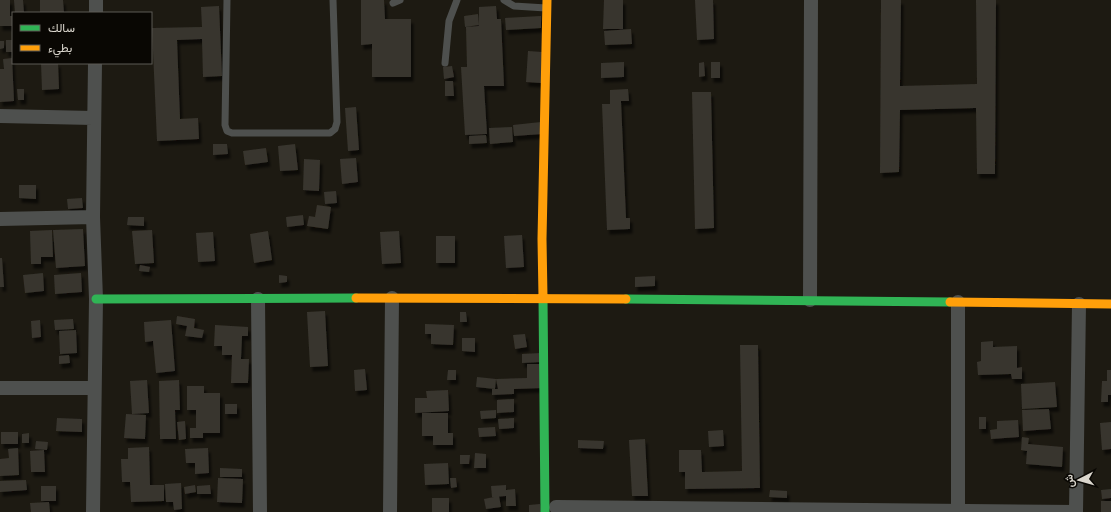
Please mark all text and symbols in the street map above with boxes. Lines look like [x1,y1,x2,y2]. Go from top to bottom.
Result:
legend [12,12,152,64]
text: سالك [48,21,75,35]
text: بطيء [48,41,72,58]
north arrow [1059,460,1099,500]
text: ش [1062,474,1077,488]

